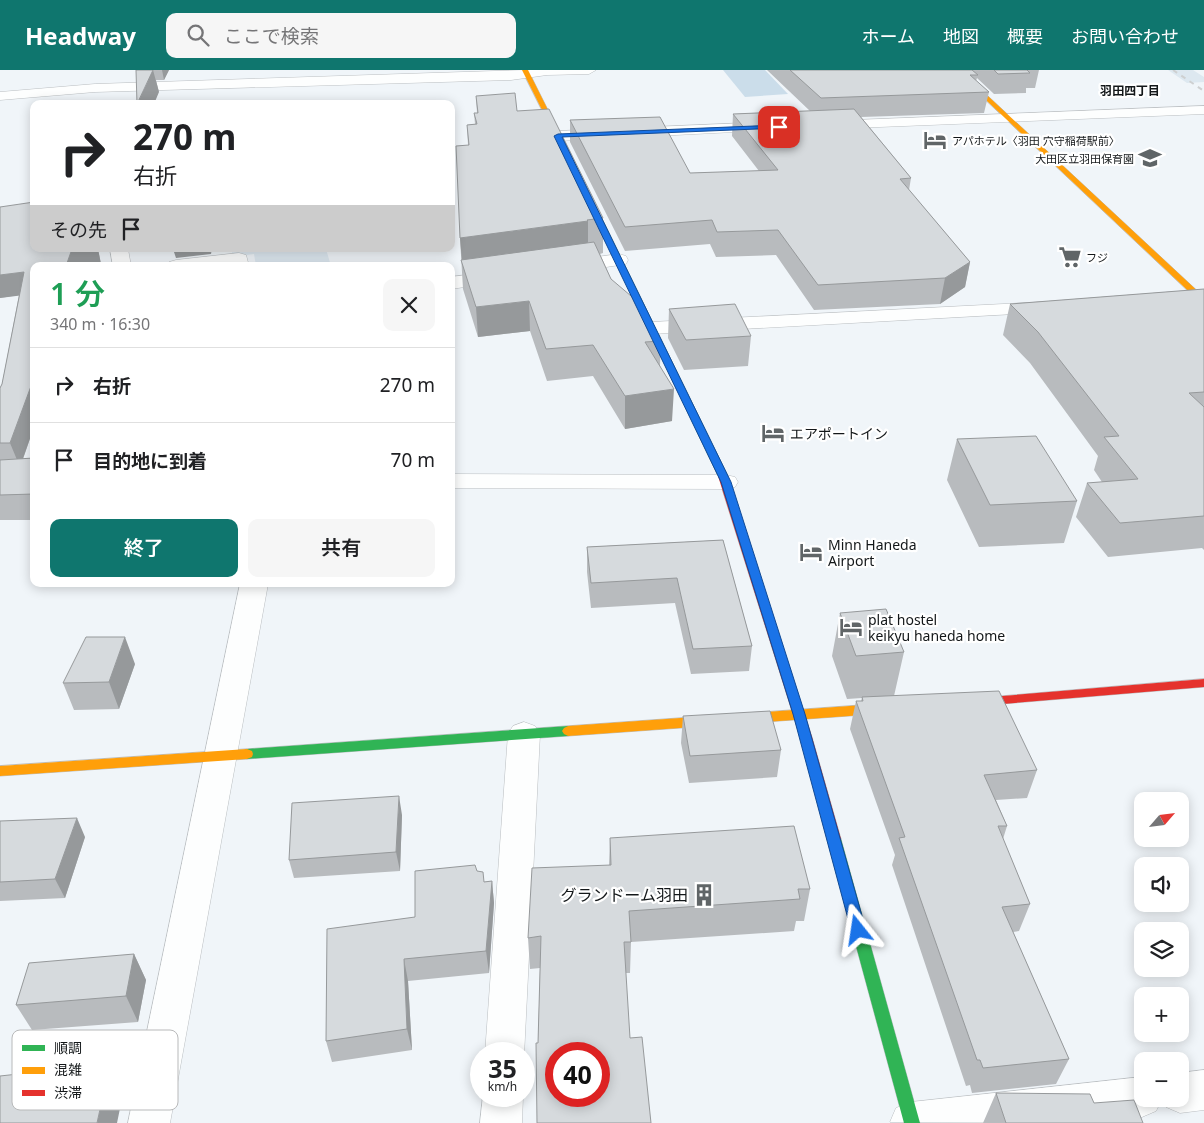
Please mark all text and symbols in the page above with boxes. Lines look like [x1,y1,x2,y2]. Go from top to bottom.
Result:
search box [166,13,516,58]
text: Headway [25,19,136,52]
icon: search [184,21,212,49]
text: ここで検索 [224,23,319,49]
text: ホーム [862,24,915,48]
text: 地図 [943,24,979,48]
text: 概要 [1007,24,1043,48]
text: お問い合わせ [1071,24,1179,48]
district label: 羽田四丁目 [1100,82,1160,99]
pin [758,106,800,148]
text: 270 m [133,113,236,160]
icon: arrive [765,113,793,141]
icon: right [50,120,115,185]
hotel icon: アパホテル〈羽田 穴守稲荷駅前〉 [922,127,948,153]
place label: アパホテル〈羽田 穴守稲荷駅前〉 [952,133,1120,148]
school or university icon: 大田区立羽田保育園 [1137,145,1163,171]
place label: 大田区立羽田保育園 [1035,151,1134,166]
text: 右折 [133,160,177,190]
icon: arrive [117,215,145,243]
text: その先 [50,217,107,243]
supermarket icon: フジ [1057,244,1083,270]
place label: フジ [1086,250,1108,265]
text: 1 分 [50,273,105,314]
button: close [383,279,435,331]
text: 340 m · 16:30 [50,313,150,335]
icon: right [50,371,78,399]
text: 270 m [380,372,435,398]
text: 右折 [93,373,131,399]
hotel icon: エアポートイン [760,420,786,446]
place label: エアポートイン [790,424,888,443]
icon: arrive [50,446,78,474]
text: 70 m [391,447,435,473]
text: 目的地に到着 [93,448,207,474]
button: 終了 [50,519,238,577]
button: 共有 [248,519,435,577]
place label: Minn Haneda Airport [828,535,917,570]
hotel icon: Minn Haneda Airport [798,539,824,565]
place label: plat hostel keikyu haneda home [868,610,1005,645]
hotel icon: plat hostel keikyu haneda home [838,614,864,640]
north arrow [1134,792,1189,848]
map controls [1134,792,1189,1107]
button: sound [1134,857,1189,912]
building icon: グランドーム羽田 [691,882,717,908]
place label: グランドーム羽田 [560,884,688,906]
position arrow [831,903,883,955]
button: layers [1134,922,1189,977]
button: + [1134,987,1189,1042]
legend [12,1030,178,1110]
text: 順調 [54,1038,82,1057]
speed limit sign: 40 [545,1042,610,1107]
text: 35 [488,1051,517,1085]
button: − [1134,1052,1189,1107]
text: 混雑 [54,1060,82,1079]
text: km/h [488,1078,517,1095]
text: 渋滞 [54,1083,82,1102]

